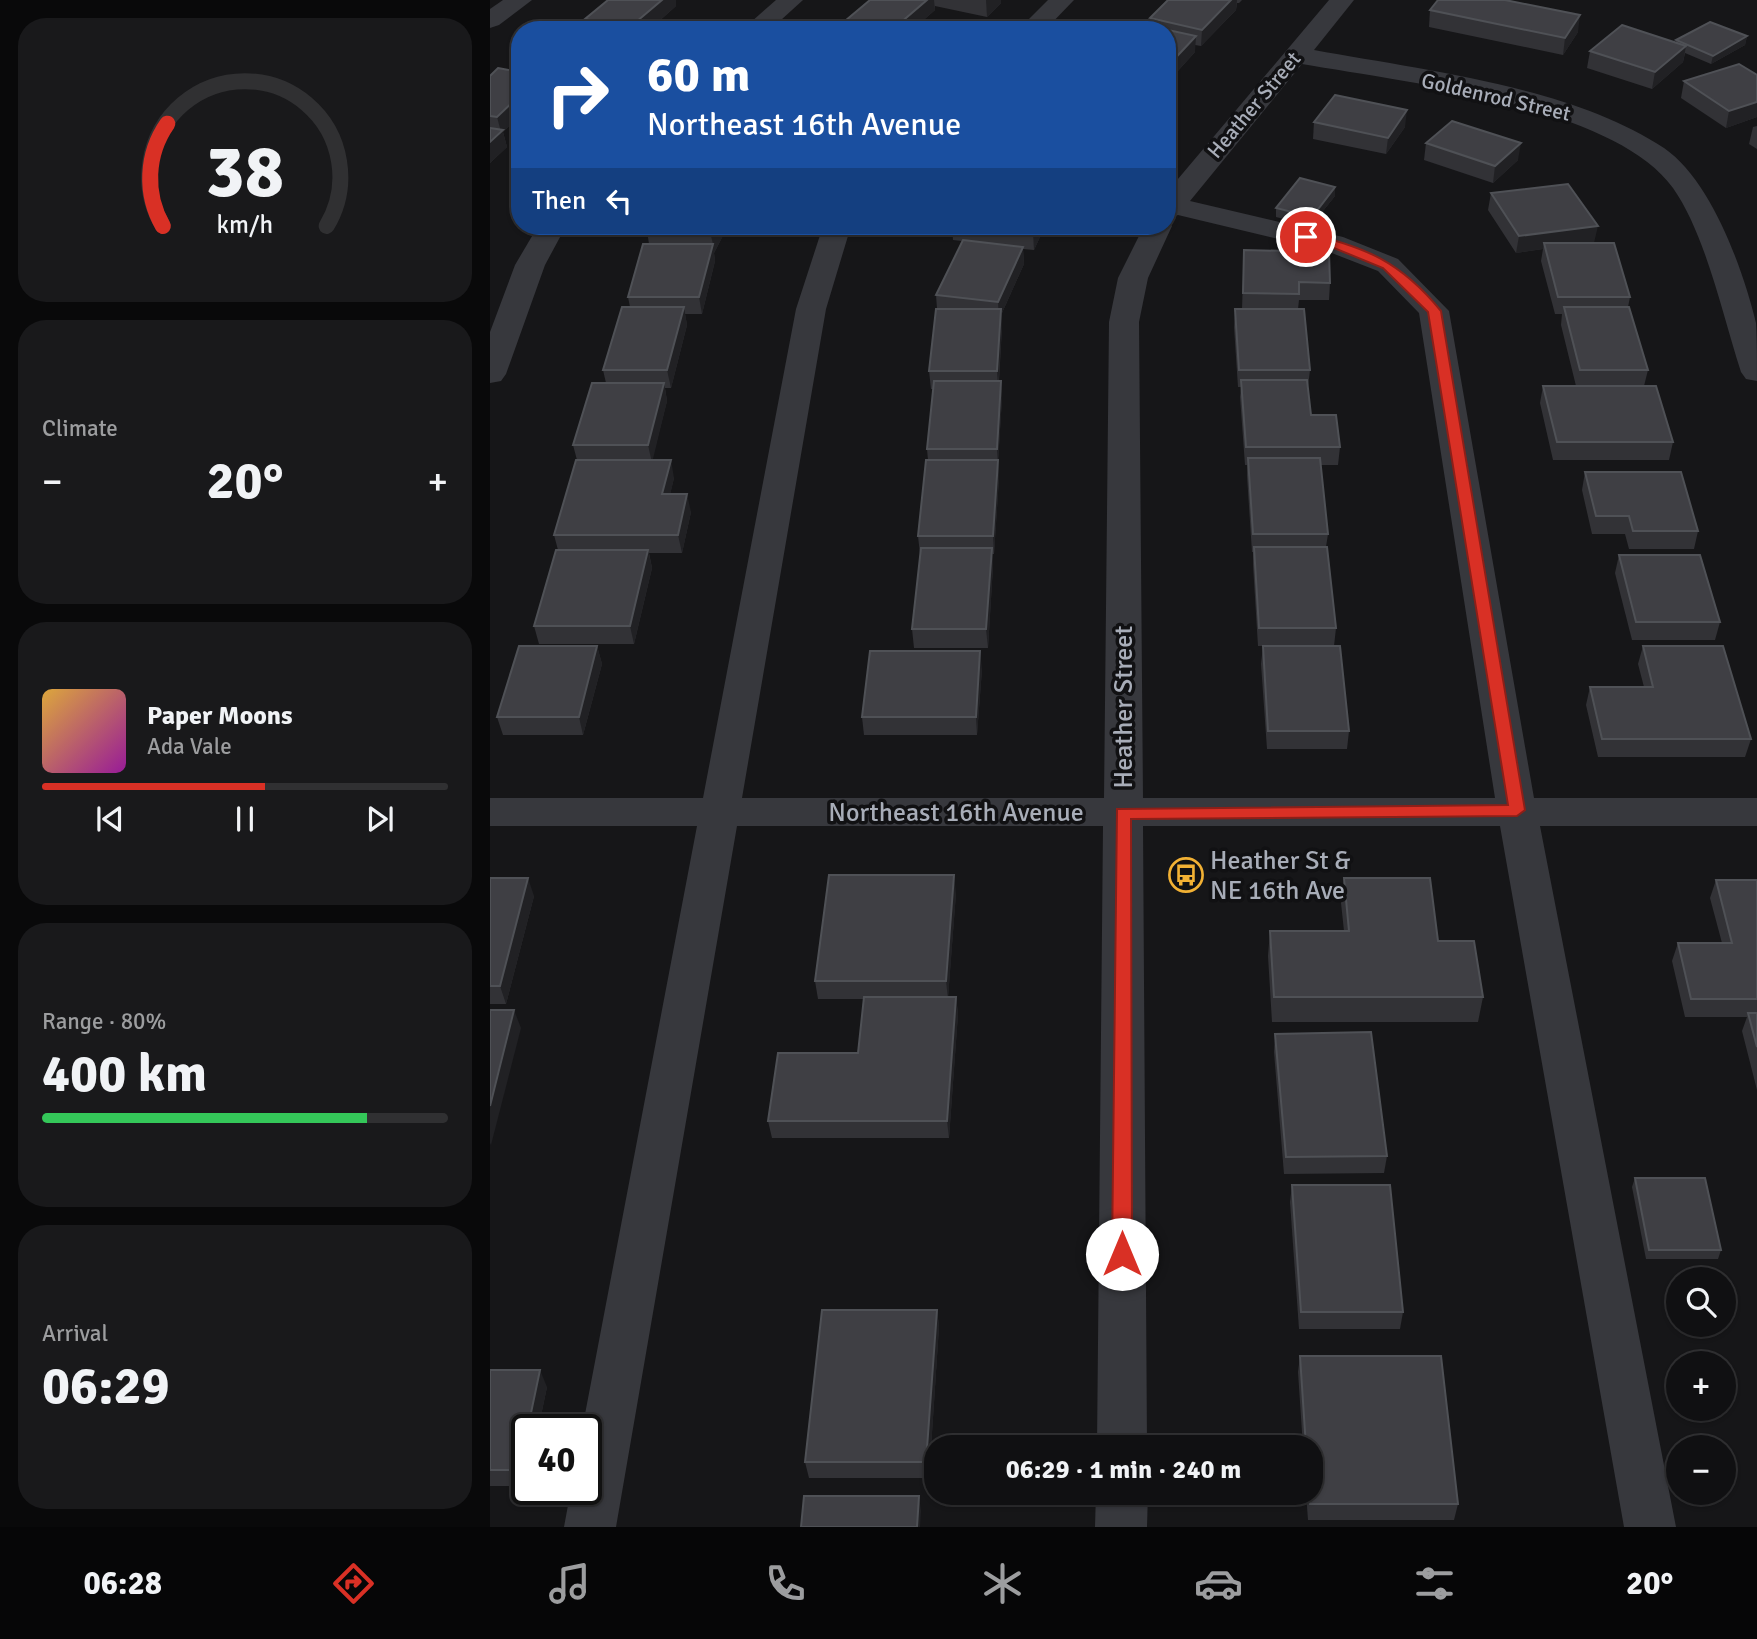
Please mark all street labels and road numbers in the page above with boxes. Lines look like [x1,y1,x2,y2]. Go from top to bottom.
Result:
street label: Heather Street [1202,46,1306,164]
street label: Goldenrod Street [1419,67,1573,127]
street label: Heather Street [1108,626,1140,788]
street label: Northeast 16th Avenue [828,797,1084,829]

